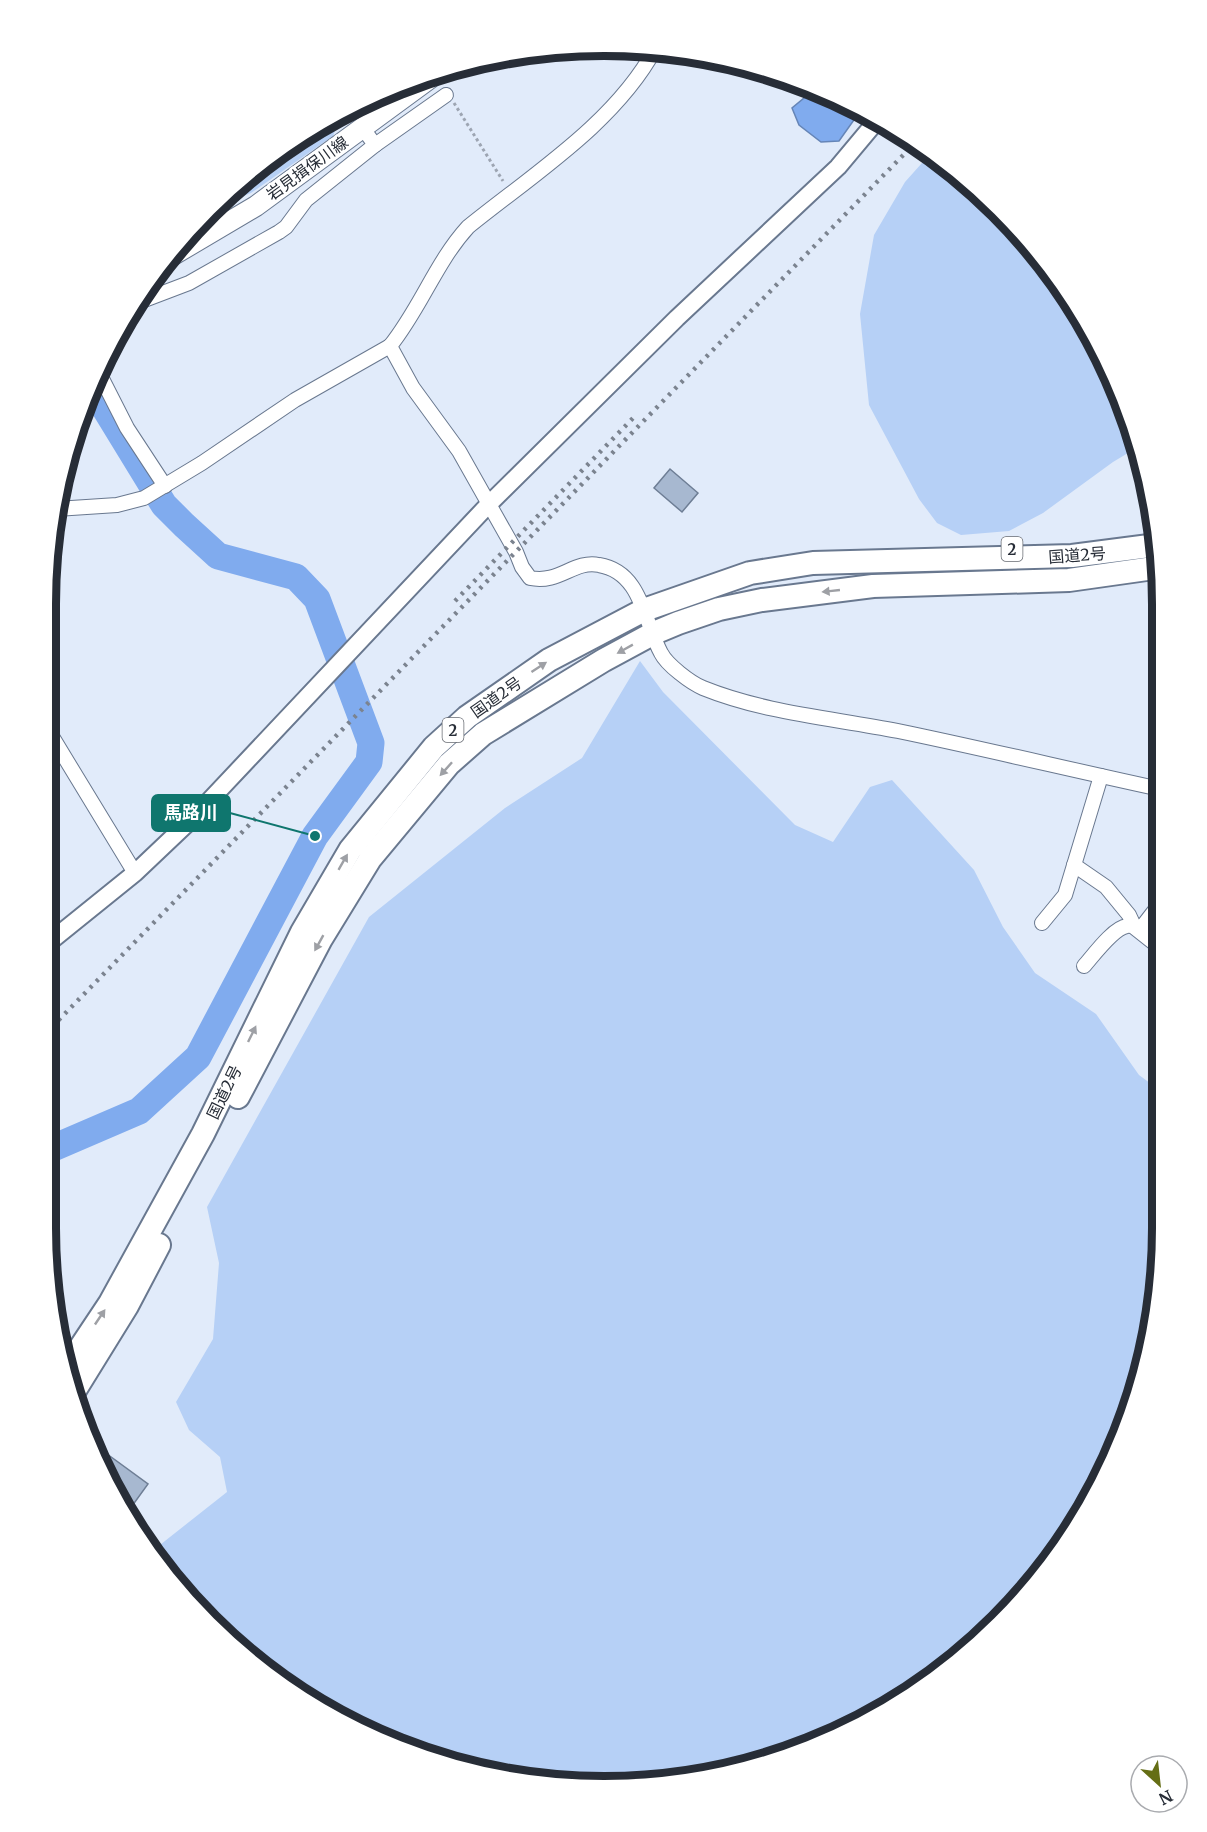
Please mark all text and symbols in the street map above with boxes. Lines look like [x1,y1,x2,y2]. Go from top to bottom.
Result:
street label: 岩見揖保川線 [262,132,352,204]
road number: 2 [1002,537,1022,561]
street label: 国道2号 [1048,543,1106,567]
one-way arrow [821,586,840,596]
one-way arrow [616,644,633,654]
one-way arrow [530,661,546,673]
street label: 国道2号 [467,672,525,722]
road number: 2 [442,718,464,742]
one-way arrow [440,761,453,776]
callout: 馬路川 [152,795,230,831]
text: 馬路川 [164,801,218,824]
one-way arrow [337,854,348,870]
one-way arrow [314,935,324,952]
one-way arrow [247,1026,256,1043]
street label: 国道2号 [202,1062,246,1122]
one-way arrow [94,1310,106,1326]
north arrow [1129,1754,1189,1814]
text: N [1155,1786,1176,1809]

